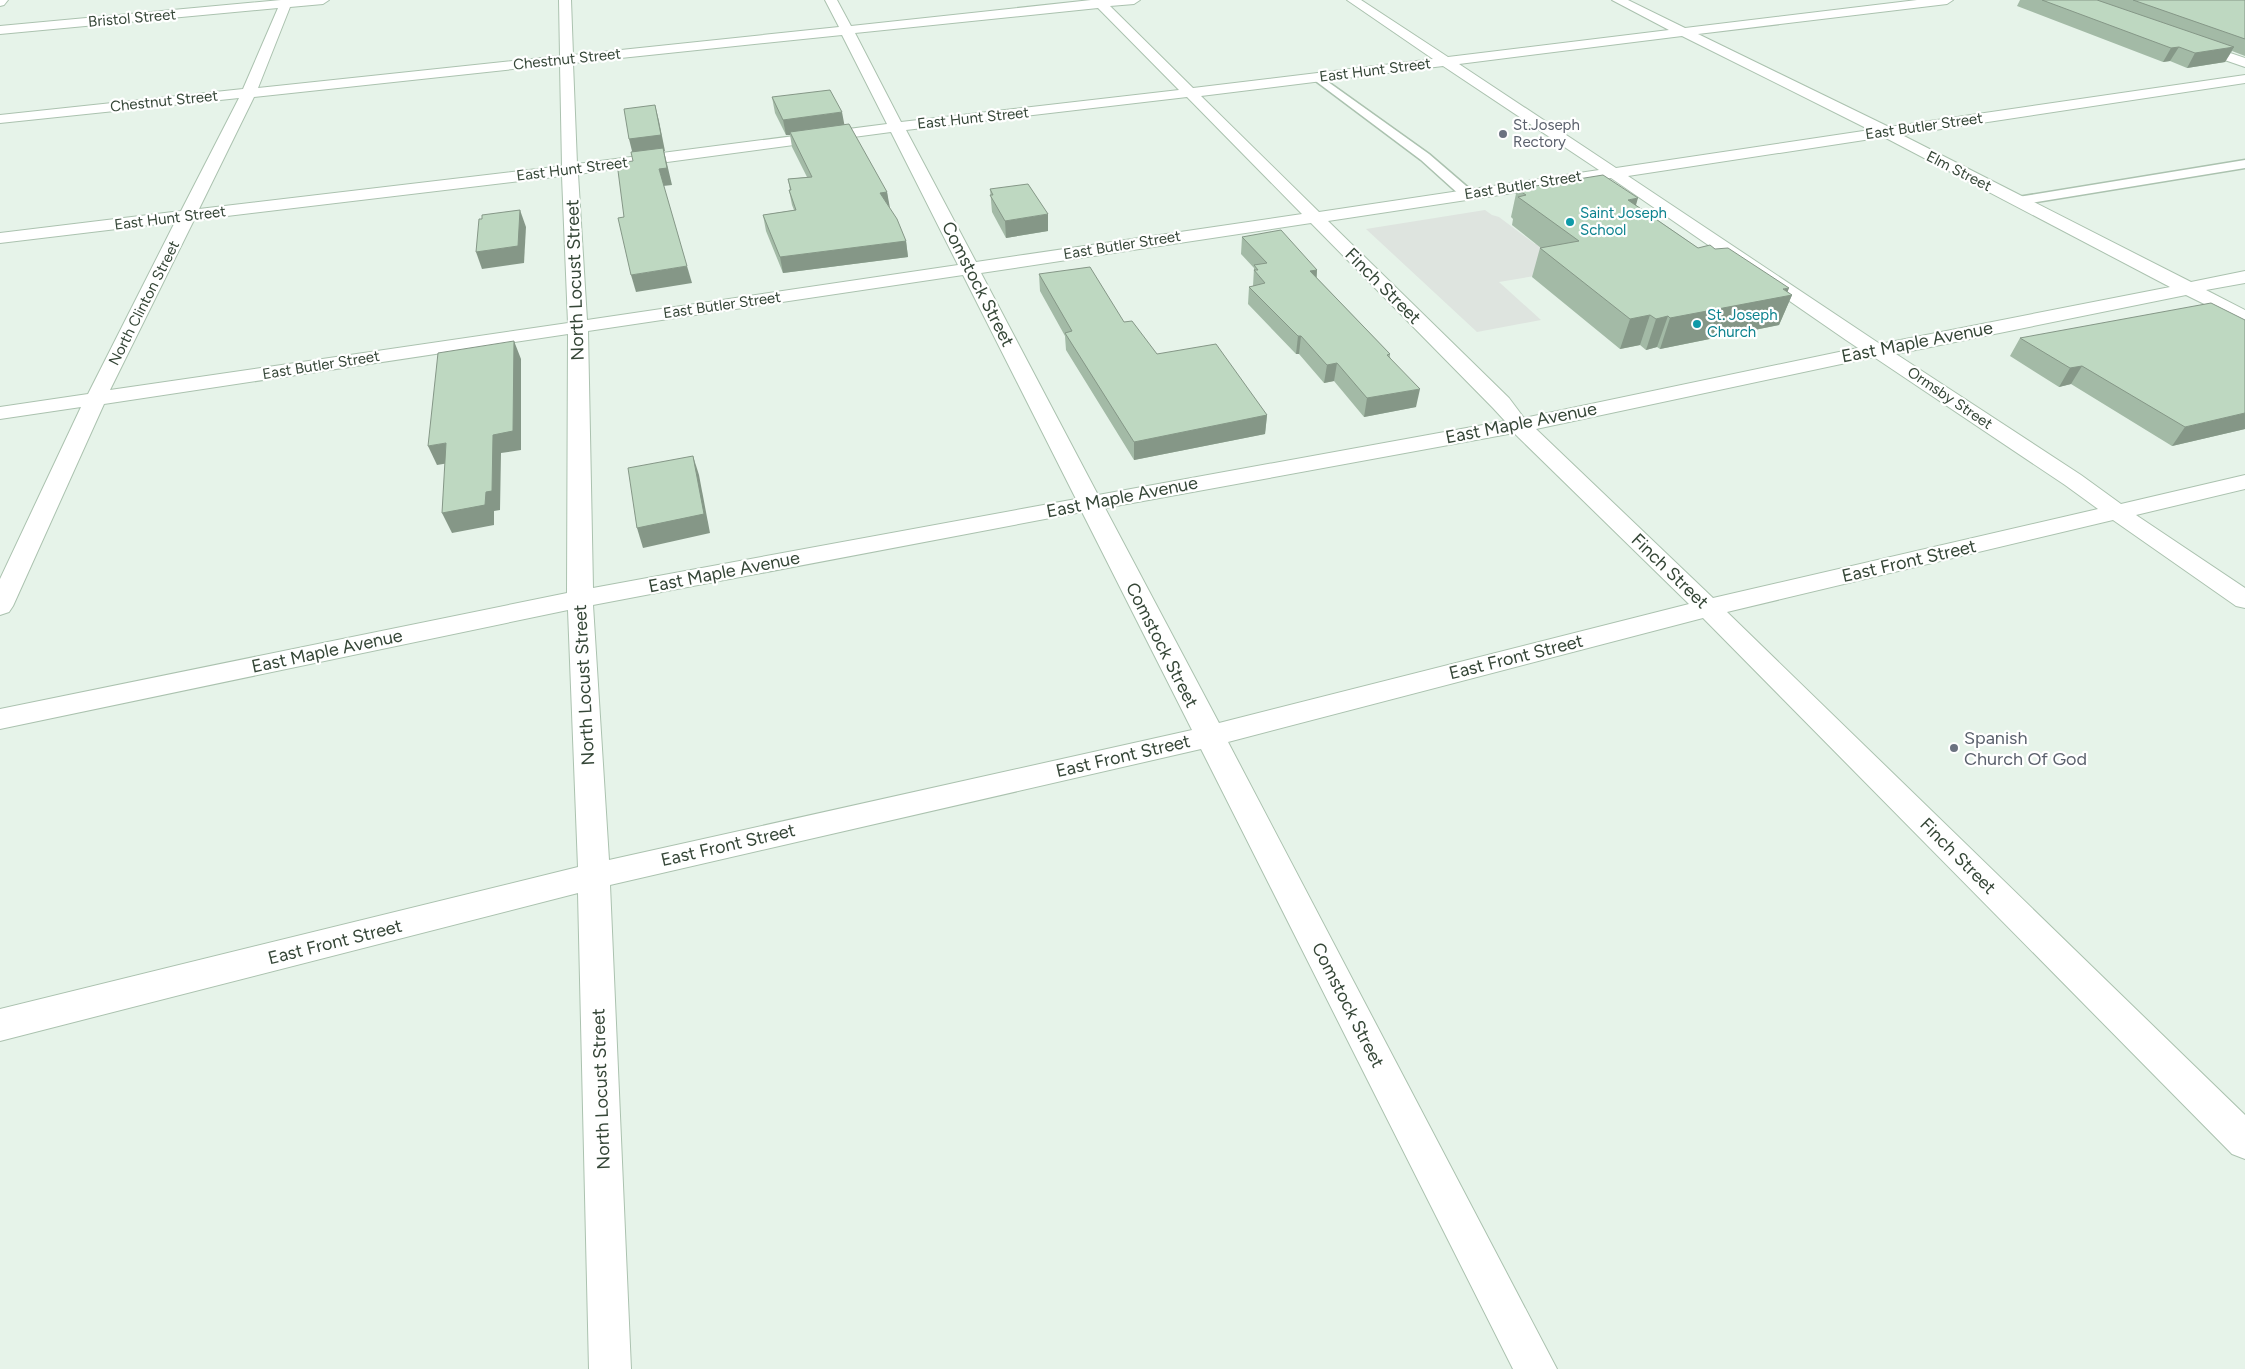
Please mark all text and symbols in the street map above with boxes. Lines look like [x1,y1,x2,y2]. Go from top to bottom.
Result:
street label: Bristol Street [87,5,177,31]
street label: Chestnut Street [512,44,622,74]
street label: East Hunt Street [1318,54,1432,86]
street label: Chestnut Street [109,86,219,116]
street label: East Hunt Street [916,103,1030,133]
street label: East Butler Street [1864,109,1984,143]
place label: St.Joseph Rectory [1513,116,1580,151]
marker: St.Joseph Rectory [1497,128,1509,140]
street label: Elm Street [1923,147,1995,195]
street label: East Hunt Street [515,153,629,185]
street label: East Butler Street [1463,167,1583,203]
street label: North Locust Street [561,199,589,361]
street label: East Hunt Street [113,202,227,234]
place label: Saint Joseph School [1580,204,1667,239]
marker: Saint Joseph School [1564,216,1576,228]
street label: Comstock Street [937,218,1019,350]
street label: East Butler Street [1062,227,1182,263]
street label: North Clinton Street [105,237,183,368]
street label: Finch Street [1340,243,1426,329]
street label: East Butler Street [662,288,782,322]
place label: St. Joseph Church [1707,306,1778,341]
street label: East Maple Avenue [1839,317,1995,367]
marker: St. Joseph Church [1691,318,1703,330]
street label: East Butler Street [261,347,381,383]
street label: Ormsby Street [1904,363,1996,433]
street label: East Maple Avenue [1443,398,1599,448]
street label: East Maple Avenue [1044,472,1200,522]
street label: Finch Street [1627,529,1713,613]
street label: East Front Street [1840,535,1979,587]
street label: East Maple Avenue [646,547,802,597]
street label: Comstock Street [1121,579,1203,711]
street label: North Locust Street [569,604,599,766]
street label: East Maple Avenue [250,624,405,678]
street label: East Front Street [1447,630,1585,684]
place label: Spanish Church Of God [1964,727,2087,770]
street label: East Front Street [1054,730,1193,782]
marker: Spanish Church Of God [1948,742,1960,754]
street label: Finch Street [1915,813,2001,899]
street label: East Front Street [659,819,798,871]
street label: East Front Street [266,915,404,969]
street label: Comstock Street [1307,939,1389,1071]
street label: North Locust Street [587,1008,615,1170]

